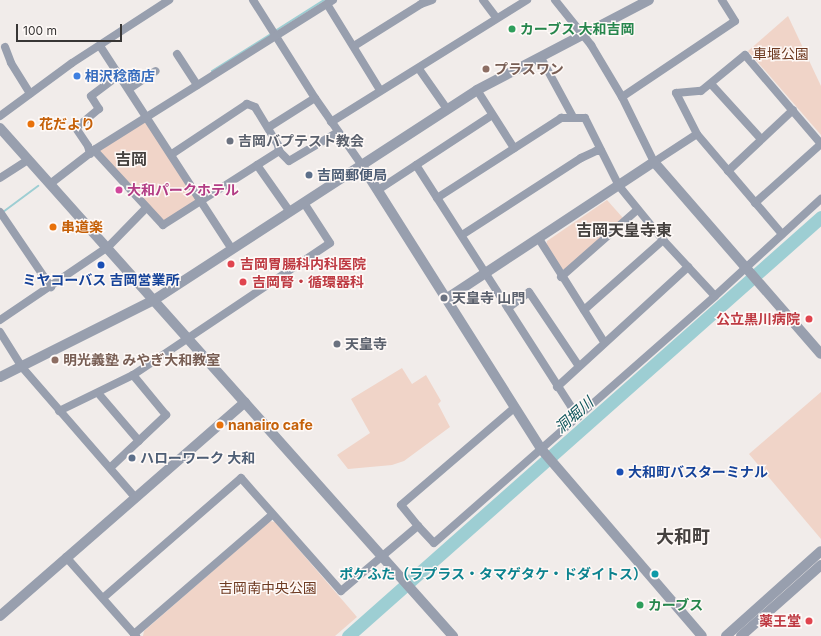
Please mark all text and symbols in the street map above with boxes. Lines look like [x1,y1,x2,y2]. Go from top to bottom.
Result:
scale bar [18,16,124,42]
place label: カーブス 大和吉岡 [520,21,635,37]
text: 100 m [23,23,57,38]
marker: カーブス 大和吉岡 [507,24,517,34]
park label: 車堰公園 [753,46,809,62]
place label: プラスワン [494,61,564,77]
marker: プラスワン [481,64,491,74]
place label: 相沢稔商店 [85,68,155,84]
marker: 相沢稔商店 [72,71,82,81]
place label: 花だより [39,116,95,132]
marker: 花だより [26,119,36,129]
place label: 吉岡バプテスト教会 [238,133,364,149]
marker: 吉岡バプテスト教会 [225,136,235,146]
district label: 吉岡 [115,149,147,169]
place label: 吉岡郵便局 [317,167,387,183]
marker: 吉岡郵便局 [304,170,314,180]
place label: 大和パークホテル [127,182,239,198]
marker: 大和パークホテル [114,185,124,195]
place label: 串道楽 [61,219,103,235]
district label: 吉岡天皇寺東 [576,220,672,240]
marker: 串道楽 [48,222,58,232]
place label: 吉岡胃腸科内科医院 [240,256,366,272]
marker: 吉岡胃腸科内科医院 [225,258,237,270]
marker: ミヤコーバス 吉岡営業所 [96,260,106,270]
place label: ミヤコーバス 吉岡営業所 [22,272,180,288]
place label: 吉岡腎・循環器科 [252,274,364,290]
marker: 吉岡腎・循環器科 [237,276,249,288]
place label: 天皇寺 山門 [452,290,525,306]
marker: 天皇寺 山門 [439,293,449,303]
place label: 公立黒川病院 [716,311,800,327]
marker: 公立黒川病院 [803,313,815,325]
place label: 天皇寺 [345,336,387,352]
marker: 天皇寺 [332,339,342,349]
place label: 明光義塾 みやぎ大和教室 [63,352,220,368]
marker: 明光義塾 みやぎ大和教室 [50,355,60,365]
water label: 洞堀川 [551,393,597,437]
place label: nanairo cafe [228,417,313,433]
marker: nanairo cafe [215,420,225,430]
place label: ハローワーク 大和 [140,450,255,466]
marker: ハローワーク 大和 [127,453,137,463]
place label: 大和町バスターミナル [628,464,768,480]
marker: 大和町バスターミナル [615,467,625,477]
district label: 大和町 [656,526,710,548]
place label: ポケふた（ラプラス・タマゲタケ・ドダイトス） [339,566,647,582]
marker: ポケふた（ラプラス・タマゲタケ・ドダイトス） [650,569,660,579]
park label: 吉岡南中央公園 [219,580,317,596]
place label: カーブス [648,597,704,613]
marker: カーブス [635,600,645,610]
place label: 薬王堂 [759,613,801,629]
marker: 薬王堂 [804,616,814,626]

